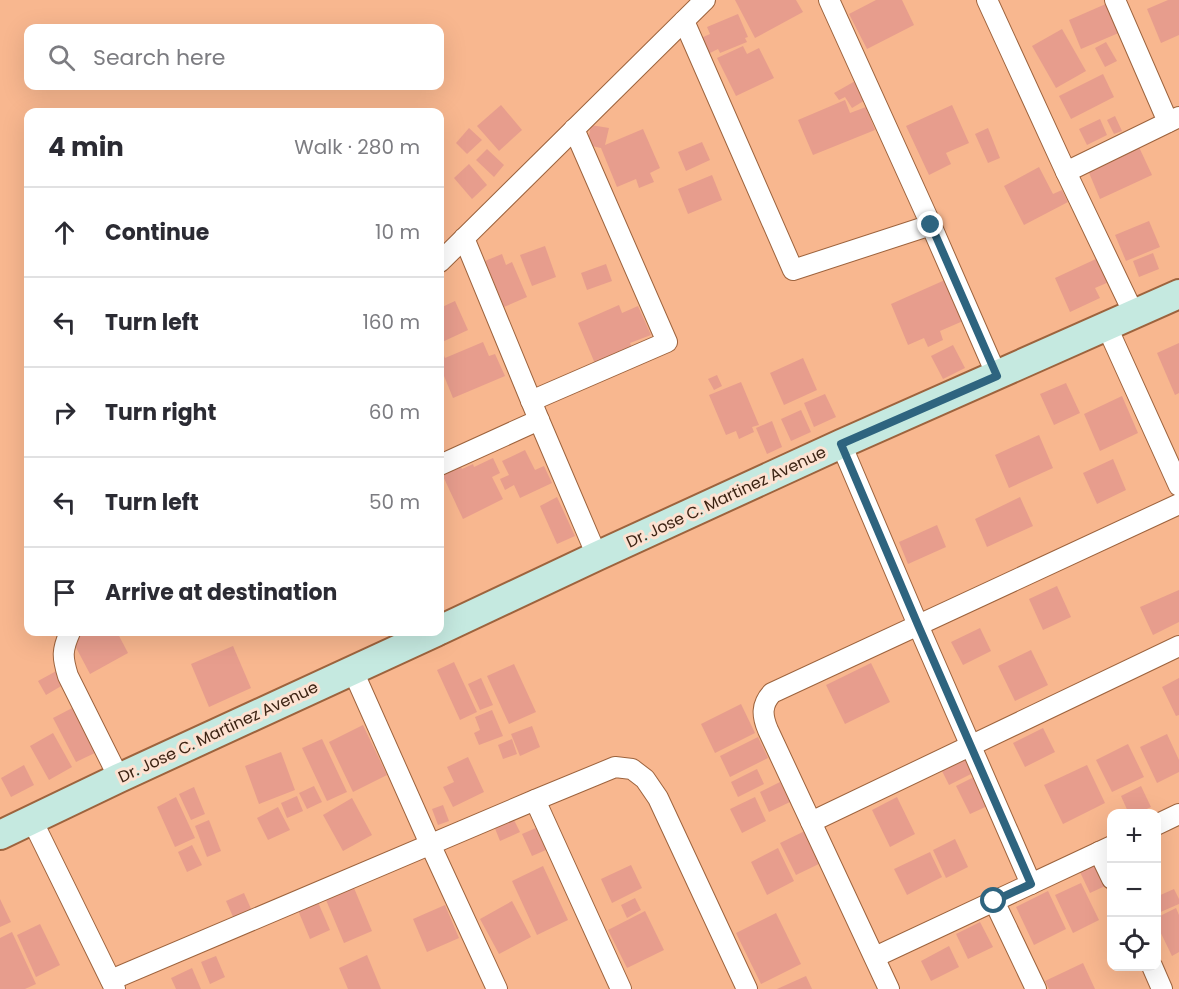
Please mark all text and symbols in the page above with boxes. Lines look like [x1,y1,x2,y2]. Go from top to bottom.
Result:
search box [24,24,444,90]
icon: search [45,41,78,74]
text: Search here [93,42,226,73]
text: 4 min [48,129,124,165]
text: Walk · 280 m [294,133,420,161]
route end [917,211,943,237]
icon: ahead [48,216,81,249]
text: Continue [105,217,209,248]
text: 10 m [375,218,420,246]
icon: left [48,306,81,339]
text: Turn left [105,307,199,338]
text: 160 m [362,308,420,336]
icon: right [48,396,81,429]
text: Turn right [105,397,216,428]
text: 60 m [369,398,420,426]
street label: Dr. Jose C. Martinez Avenue [622,440,830,554]
icon: left [48,486,81,519]
text: Turn left [105,487,199,518]
text: 50 m [369,488,420,516]
icon: arrive [48,576,81,609]
text: Arrive at destination [105,577,337,608]
street label: Dr. Jose C. Martinez Avenue [114,675,322,789]
map controls [1107,809,1161,971]
button: + [1107,809,1161,863]
button: − [1107,863,1161,917]
route start [980,887,1006,913]
button: locate [1107,917,1161,971]

